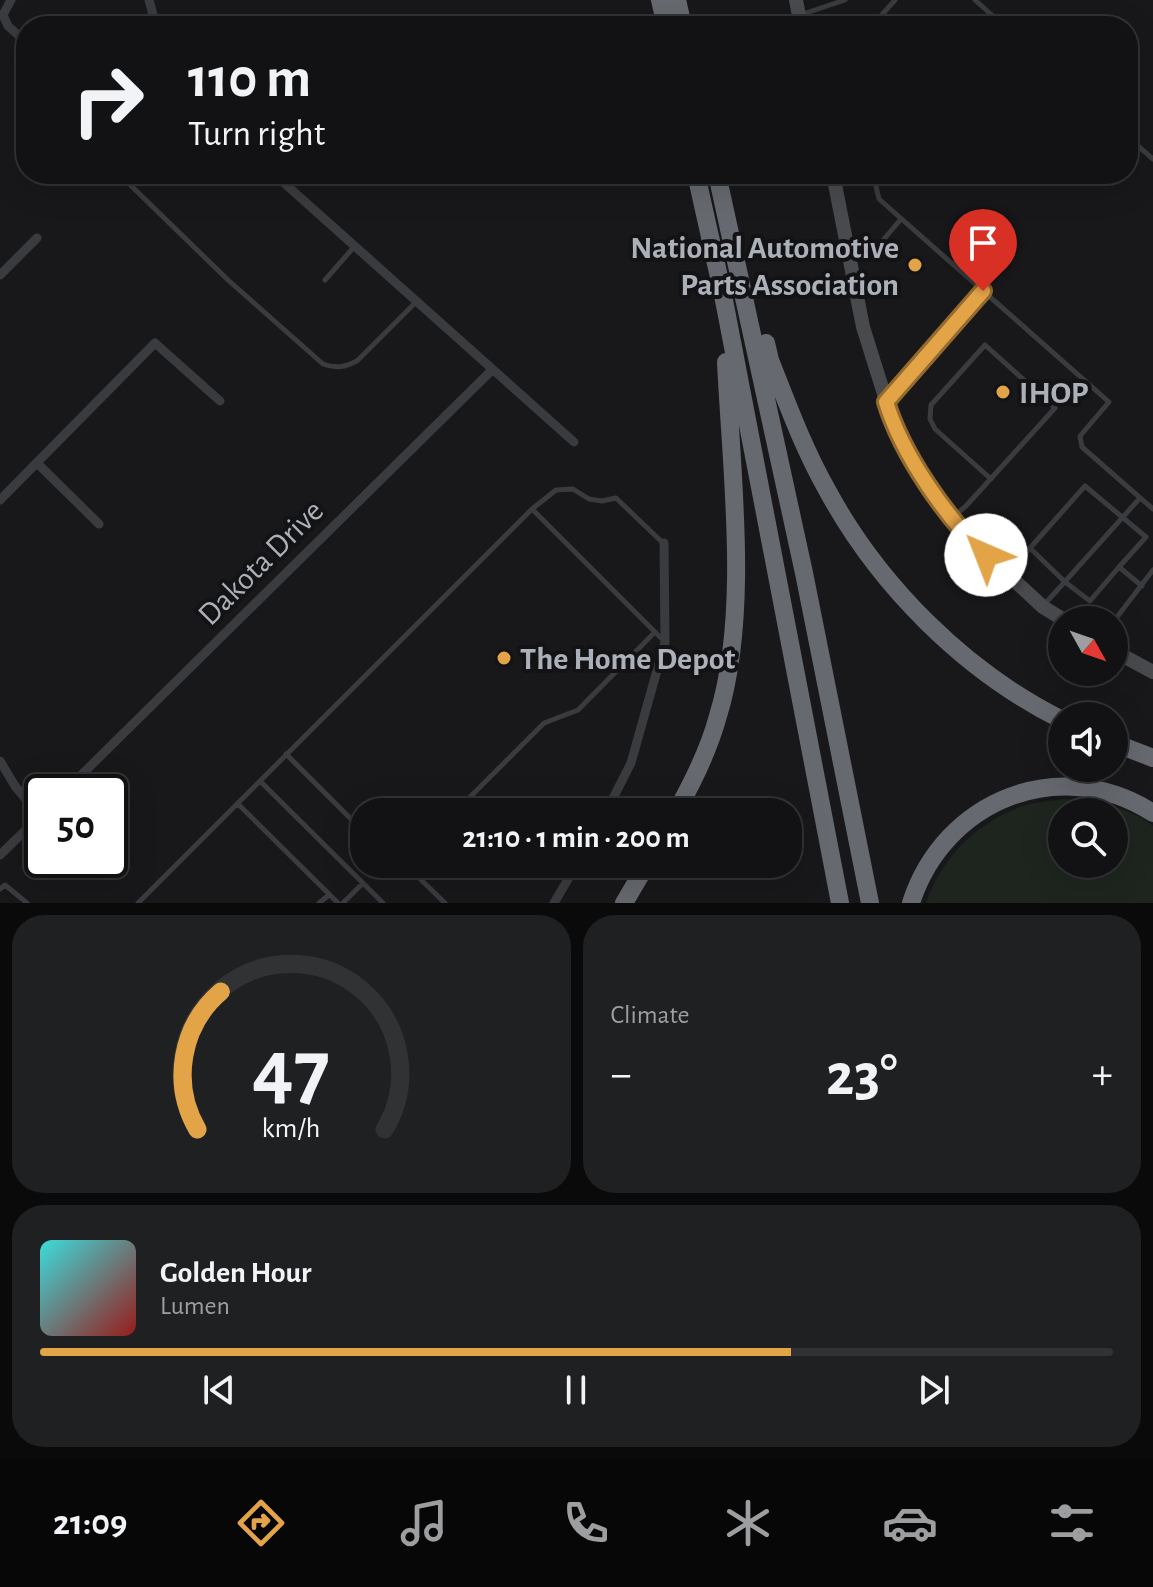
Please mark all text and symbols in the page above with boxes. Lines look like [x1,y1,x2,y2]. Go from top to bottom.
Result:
icon: right [56,48,160,152]
text: 110 m [188,51,311,107]
text: Turn right [188,116,325,152]
pin [949,209,1017,291]
icon: arrive [961,221,1005,265]
place label: National Automotive Parts Association [630,232,899,301]
marker: National Automotive Parts Association [906,256,924,274]
place label: IHOP [1019,377,1089,409]
marker: IHOP [994,383,1012,401]
street label: Dakota Drive [192,494,329,631]
position arrow [944,513,1028,597]
north arrow [1048,606,1128,686]
map controls [1048,606,1128,878]
place label: The Home Depot [520,643,736,675]
marker: The Home Depot [495,649,513,667]
button: sound [1048,702,1128,782]
speed limit sign: 50 [24,774,128,878]
button: search [1048,798,1128,878]
text: 21:10 · 1 min · 200 m [462,823,690,853]
text: Climate [611,1002,689,1028]
text: 47 [252,1029,330,1113]
text: 23° [826,1046,898,1106]
text: − [611,1053,632,1097]
text: + [1092,1053,1113,1097]
text: km/h [262,1114,321,1143]
text: Golden Hour [160,1258,312,1288]
text: Lumen [160,1293,230,1319]
icon: previous [197,1368,241,1412]
icon: pause [554,1368,598,1412]
icon: next [912,1368,956,1412]
icon: directions [233,1495,289,1551]
icon: music [396,1495,452,1551]
icon: phone [558,1495,614,1551]
icon: climate [720,1495,776,1551]
icon: car [882,1495,938,1551]
icon: filters [1044,1495,1100,1551]
text: 21:09 [53,1505,127,1541]

